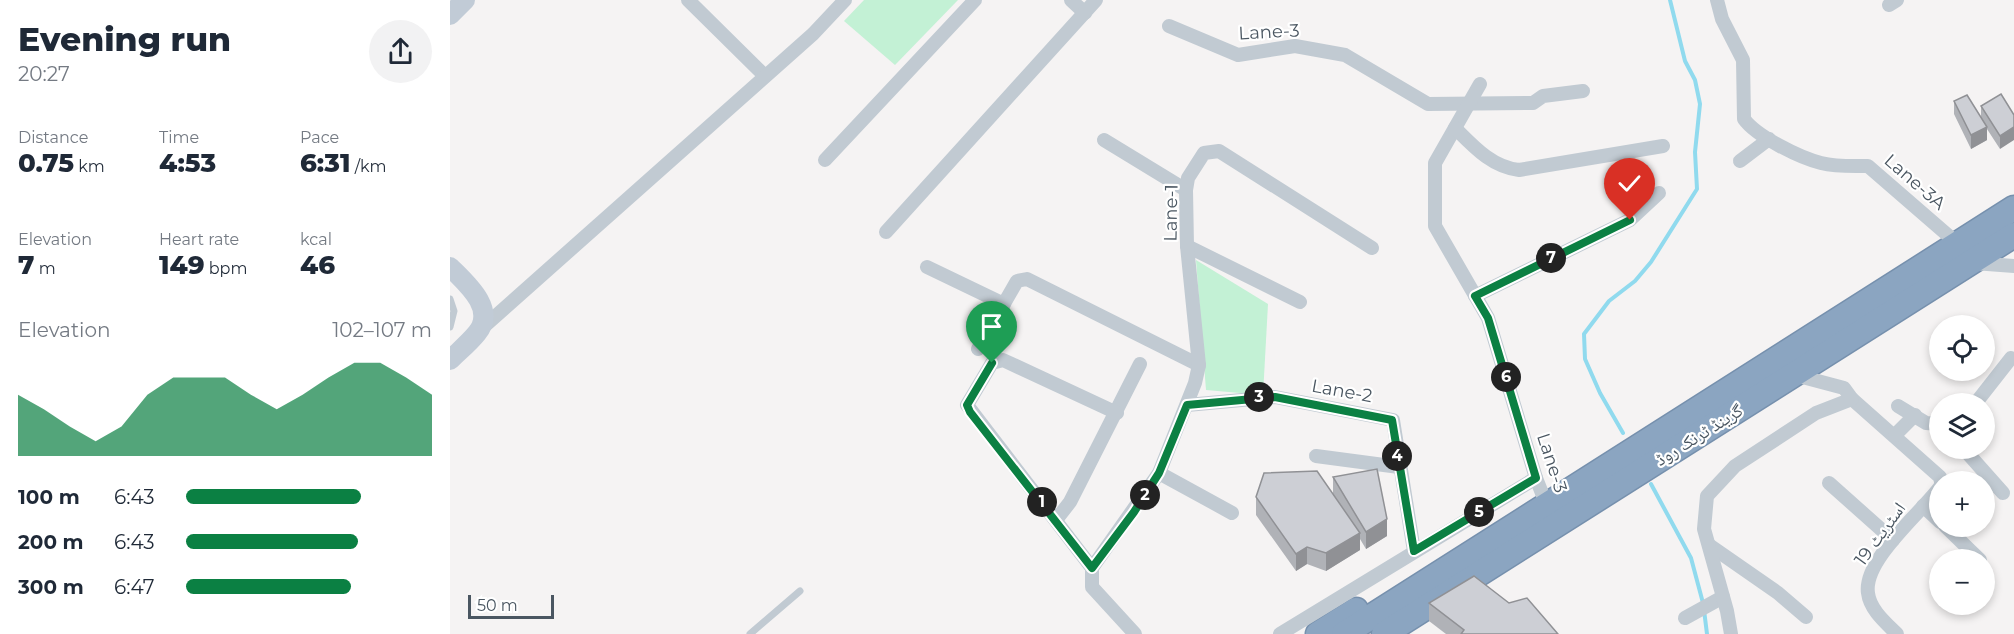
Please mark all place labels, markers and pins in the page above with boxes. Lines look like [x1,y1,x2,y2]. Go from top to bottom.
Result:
pin [1604,158,1655,220]
pin: 7 [1536,243,1566,273]
pin [966,301,1017,363]
pin: 6 [1491,362,1521,392]
pin: 3 [1244,382,1274,412]
pin: 4 [1382,441,1412,471]
pin: 2 [1130,480,1160,510]
pin: 1 [1027,487,1057,517]
pin: 5 [1464,497,1494,527]

